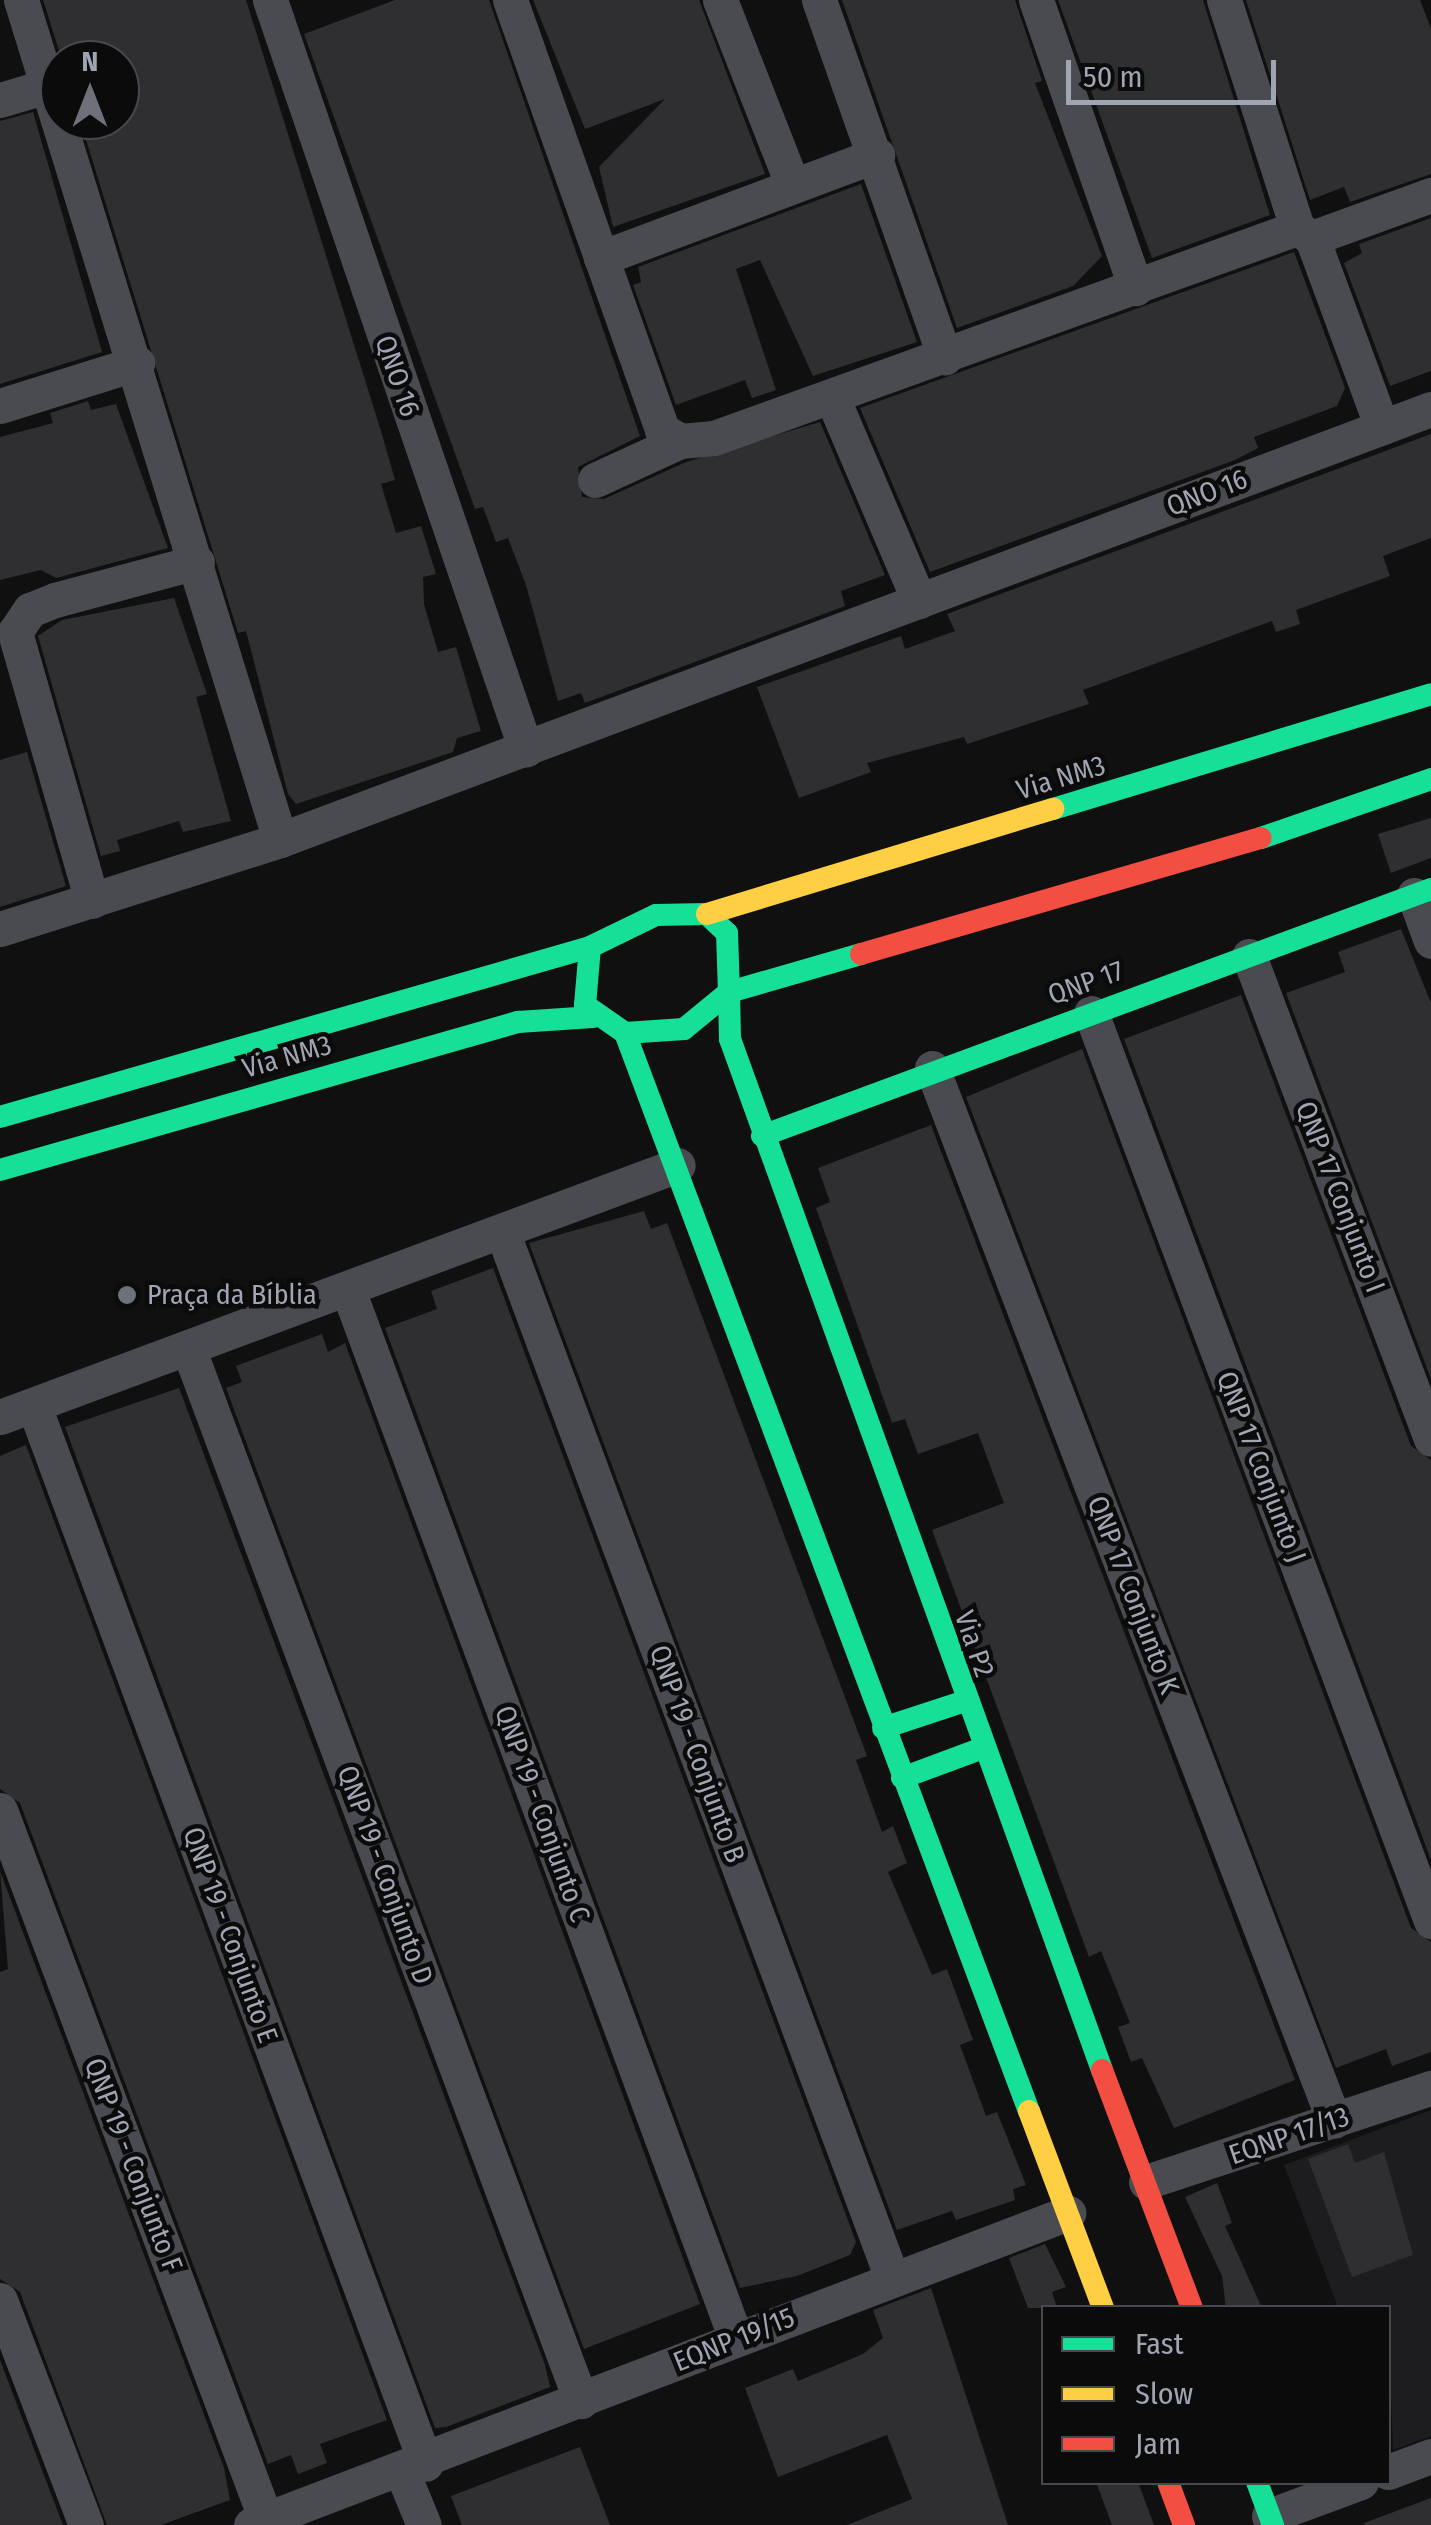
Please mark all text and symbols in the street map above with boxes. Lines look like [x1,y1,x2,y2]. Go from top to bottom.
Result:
north arrow [40,40,140,140]
scale bar [1071,40,1281,102]
text: N [82,45,98,78]
text: 50 m [1083,59,1143,95]
street label: QNO 16 [368,331,426,421]
street label: QNO 16 [1162,462,1252,524]
street label: Via NM3 [1013,749,1109,807]
street label: QNP 17 [1044,954,1128,1012]
street label: Via NM3 [239,1028,335,1086]
street label: QNP 17 Conjunto I [1288,1097,1392,1297]
place label: Praça da Bíblia [147,1278,317,1312]
marker: Praça da Bíblia [116,1284,138,1306]
street label: QNP 17 Conjunto J [1209,1367,1313,1567]
street label: QNP 17 Conjunto K [1080,1491,1186,1699]
street label: Via P2 [947,1606,1001,1682]
street label: QNP 19 - Conjunto B [642,1641,752,1867]
street label: QNP 19 - Conjunto C [487,1701,597,1927]
street label: QNP 19 - Conjunto D [330,1761,440,1989]
street label: QNP 19 - Conjunto E [175,1823,285,2047]
street label: QNP 19 - Conjunto F [77,2054,189,2276]
street label: EQNP 17/13 [1225,2100,1353,2172]
street label: EQNP 19/15 [669,2301,799,2379]
legend [1041,2305,1391,2485]
text: Fast [1135,2326,1183,2362]
text: Slow [1135,2376,1193,2412]
text: Jam [1135,2426,1181,2462]

